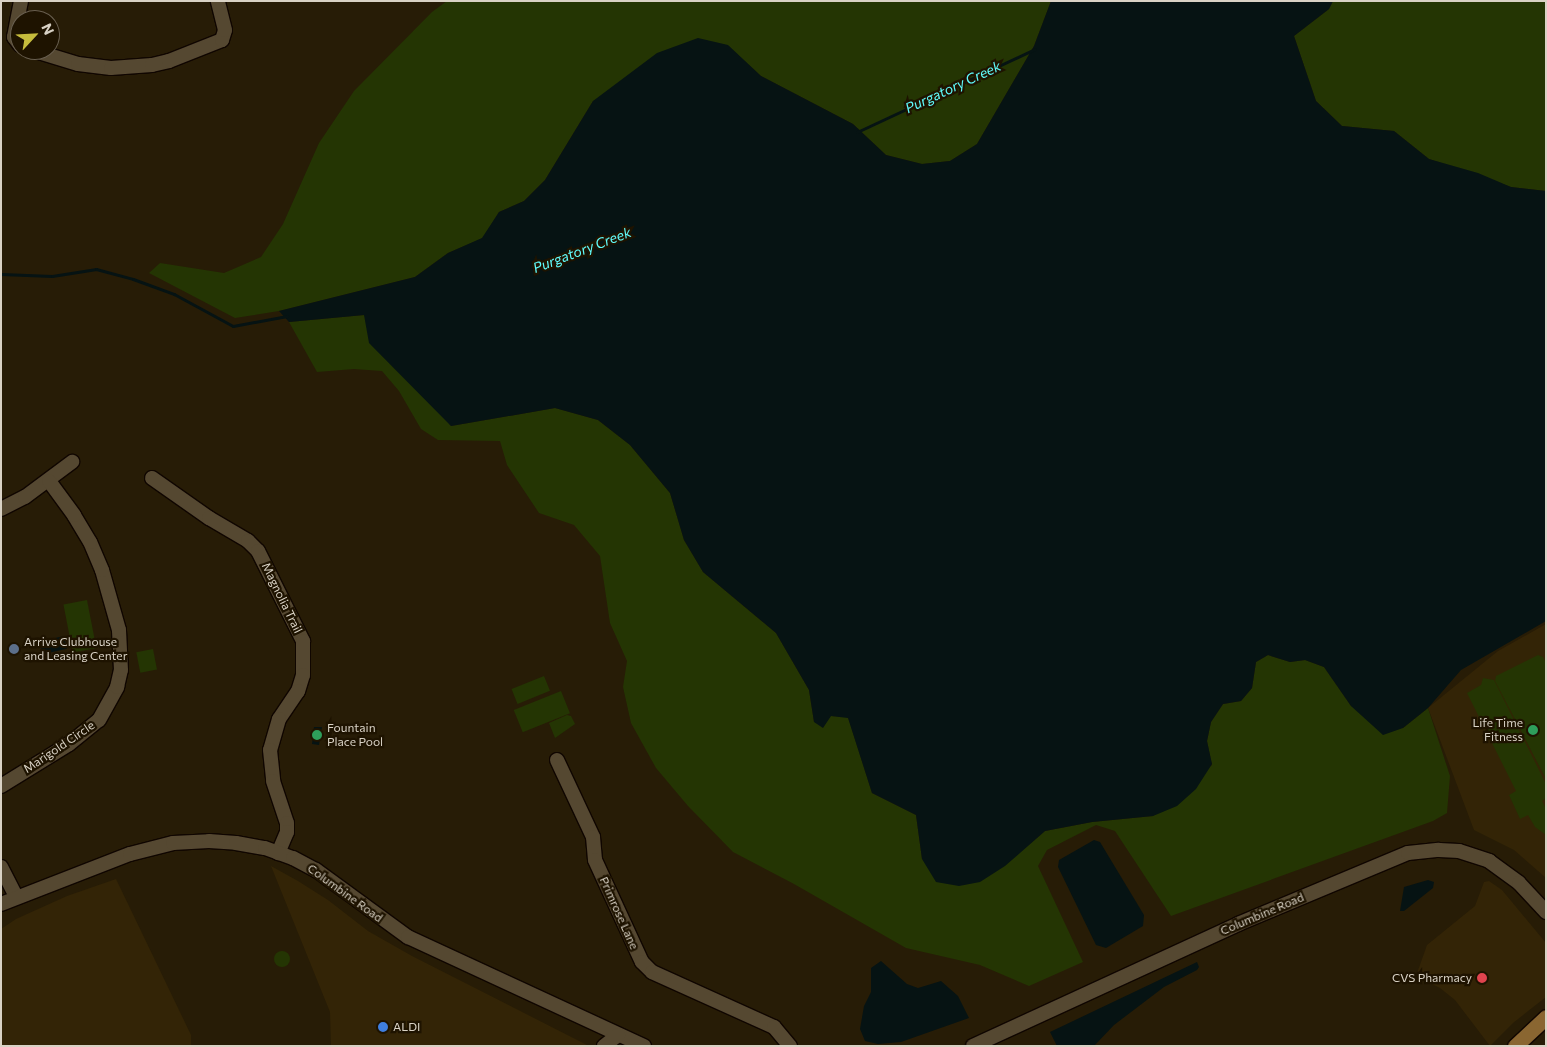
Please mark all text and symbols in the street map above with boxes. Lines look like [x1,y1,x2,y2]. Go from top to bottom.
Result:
north arrow [10,10,60,60]
text: N [38,21,58,37]
water label: Purgatory Creek [902,57,1004,117]
water label: Purgatory Creek [531,224,633,276]
street label: Magnolia Trail [259,560,305,636]
place label: Arrive Clubhouse and Leasing Center [24,635,127,663]
marker: Arrive Clubhouse and Leasing Center [8,643,20,655]
place label: Life Time Fitness [1472,716,1523,744]
street label: Marigold Circle [21,718,97,776]
place label: Fountain Place Pool [327,721,383,749]
marker: Life Time Fitness [1527,724,1539,736]
marker: Fountain Place Pool [311,729,323,741]
street label: Columbine Road [305,861,385,925]
street label: Primrose Lane [597,874,641,952]
street label: Columbine Road [1218,890,1306,938]
place label: CVS Pharmacy [1392,971,1472,985]
marker: CVS Pharmacy [1476,972,1488,984]
place label: ALDI [393,1020,420,1034]
marker: ALDI [377,1021,389,1033]

